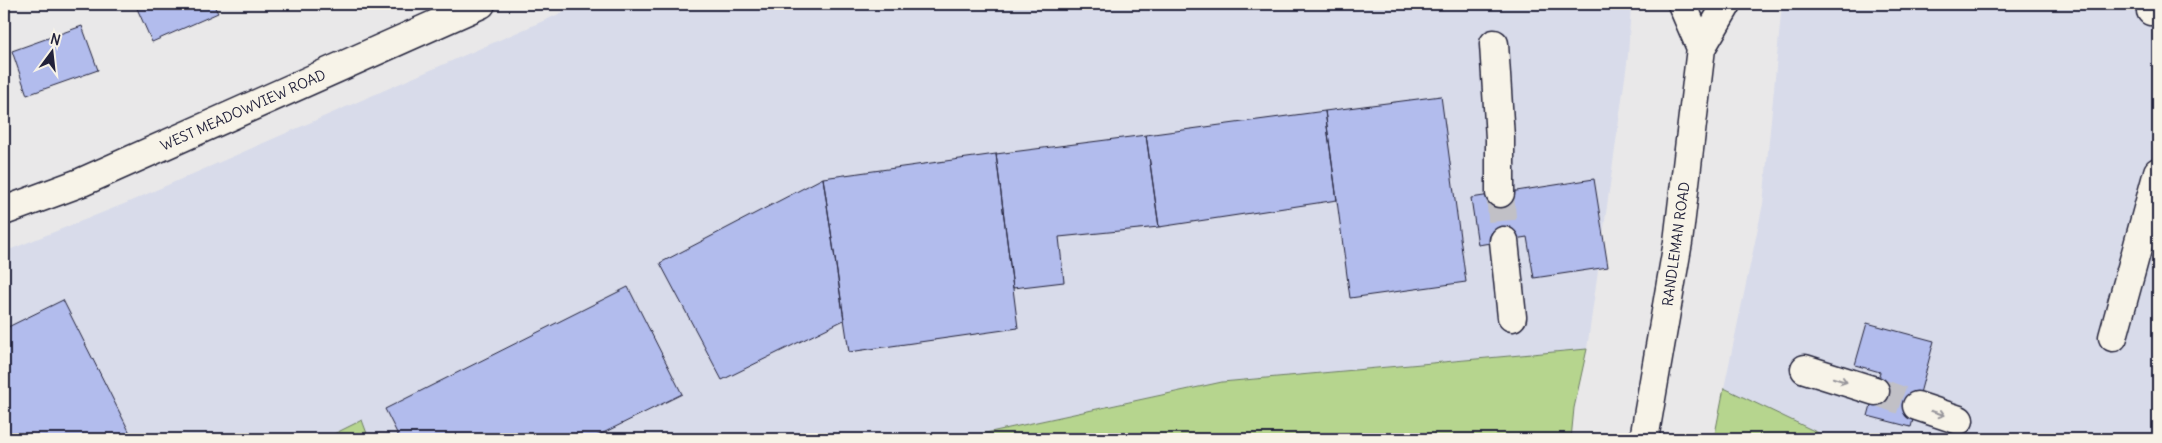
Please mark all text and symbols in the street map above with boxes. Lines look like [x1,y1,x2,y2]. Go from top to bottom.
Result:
north arrow [28,28,78,78]
text: N [48,29,62,49]
street label: WEST MEADOWVIEW ROAD [158,65,329,155]
street label: RANDLEMAN ROAD [1658,181,1694,307]
one-way arrow [1831,376,1847,386]
one-way arrow [1930,409,1945,418]

